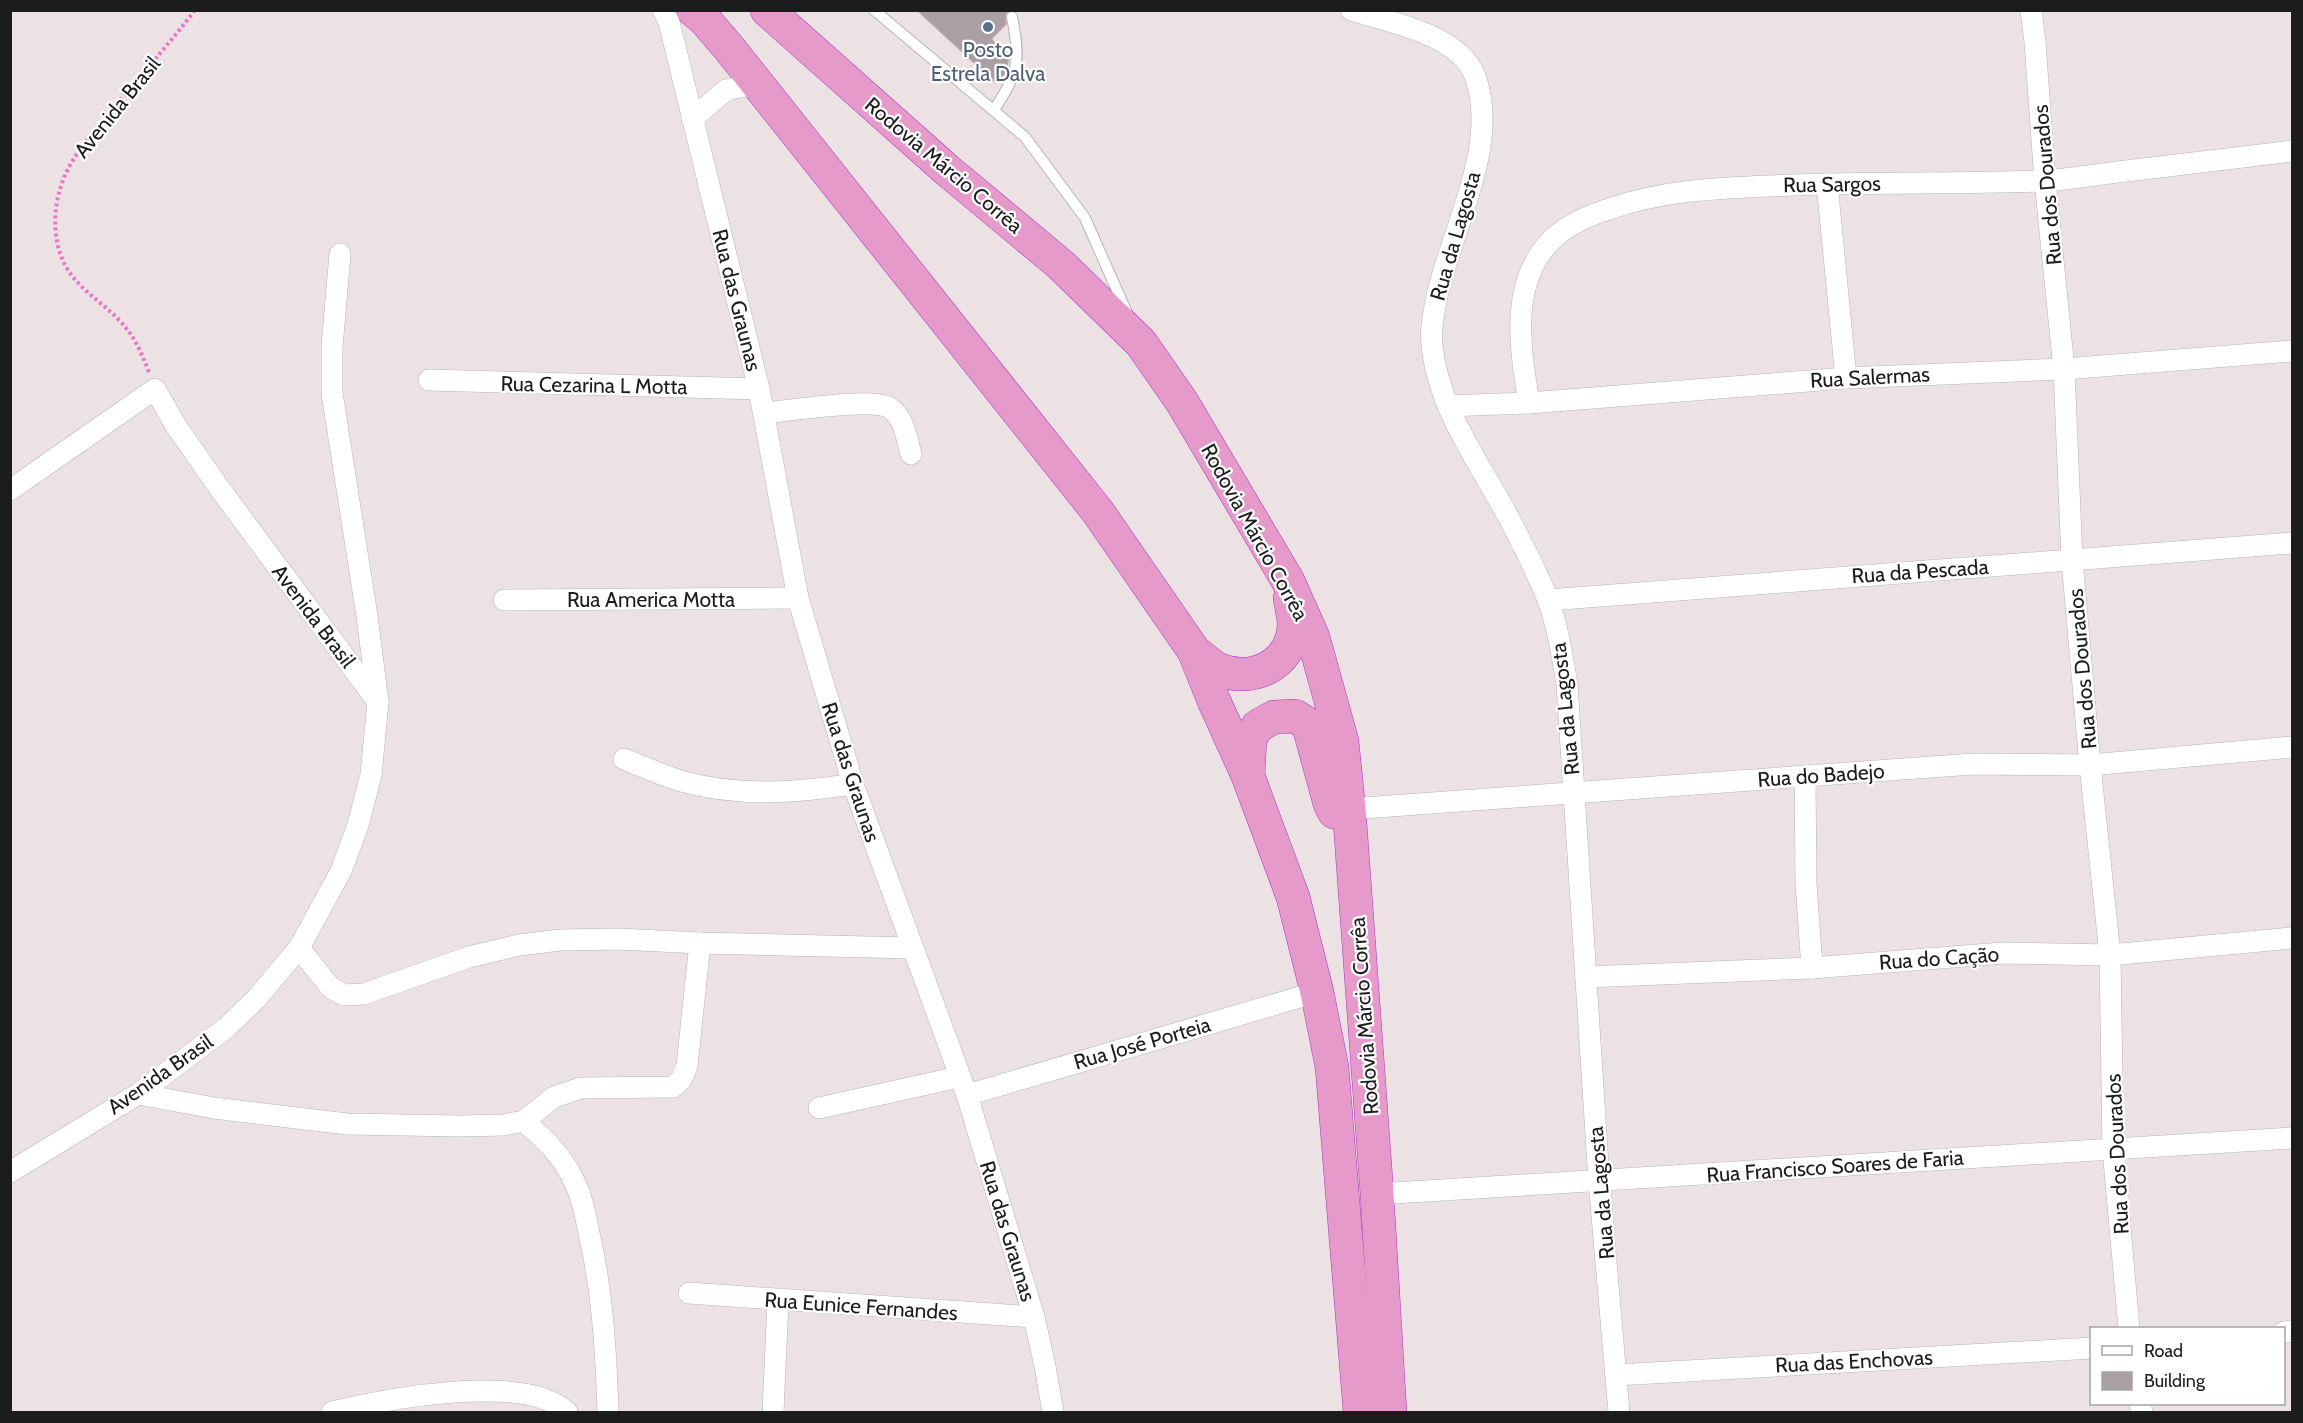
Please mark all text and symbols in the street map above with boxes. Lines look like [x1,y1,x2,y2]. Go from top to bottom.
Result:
marker: Posto Estrela Dalva [981,20,995,34]
place label: Posto Estrela Dalva [931,37,1045,86]
street label: Avenida Brasil [69,51,165,163]
street label: Rodovia Márcio Corrêa [860,92,1028,238]
street label: Rua dos Dourados [2028,103,2066,266]
street label: Rua da Lagosta [1425,169,1485,303]
street label: Rua Sargos [1783,171,1881,197]
street label: Rua das Graunas [707,226,767,374]
street label: Rua Salermas [1809,361,1931,393]
street label: Rua Cezarina L Motta [500,371,688,399]
street label: Rodovia Márcio Corrêa [1196,439,1314,625]
street label: Rua da Pescada [1851,554,1989,588]
street label: Avenida Brasil [267,559,361,673]
street label: Rua America Motta [567,587,735,612]
street label: Rua dos Dourados [2063,587,2101,750]
street label: Rua da Lagosta [1546,641,1584,777]
street label: Rua das Graunas [817,699,885,845]
street label: Rua do Badejo [1757,758,1885,793]
street label: Rodovia Márcio Corrêa [1345,916,1383,1116]
street label: Rua do Cação [1878,941,2000,975]
street label: Rua José Porteia [1071,1012,1213,1074]
street label: Avenida Brasil [103,1029,218,1119]
street label: Rua dos Dourados [2100,1073,2134,1235]
street label: Rua da Lagosta [1583,1126,1619,1260]
street label: Rua Francisco Soares de Faria [1706,1145,1964,1187]
street label: Rua das Graunas [975,1158,1041,1304]
street label: Rua Eunice Fernandes [764,1287,959,1325]
legend [2090,1327,2285,1405]
text: Road [2144,1340,2183,1362]
street label: Rua das Enchovas [1775,1344,1934,1378]
text: Building [2144,1370,2206,1392]

